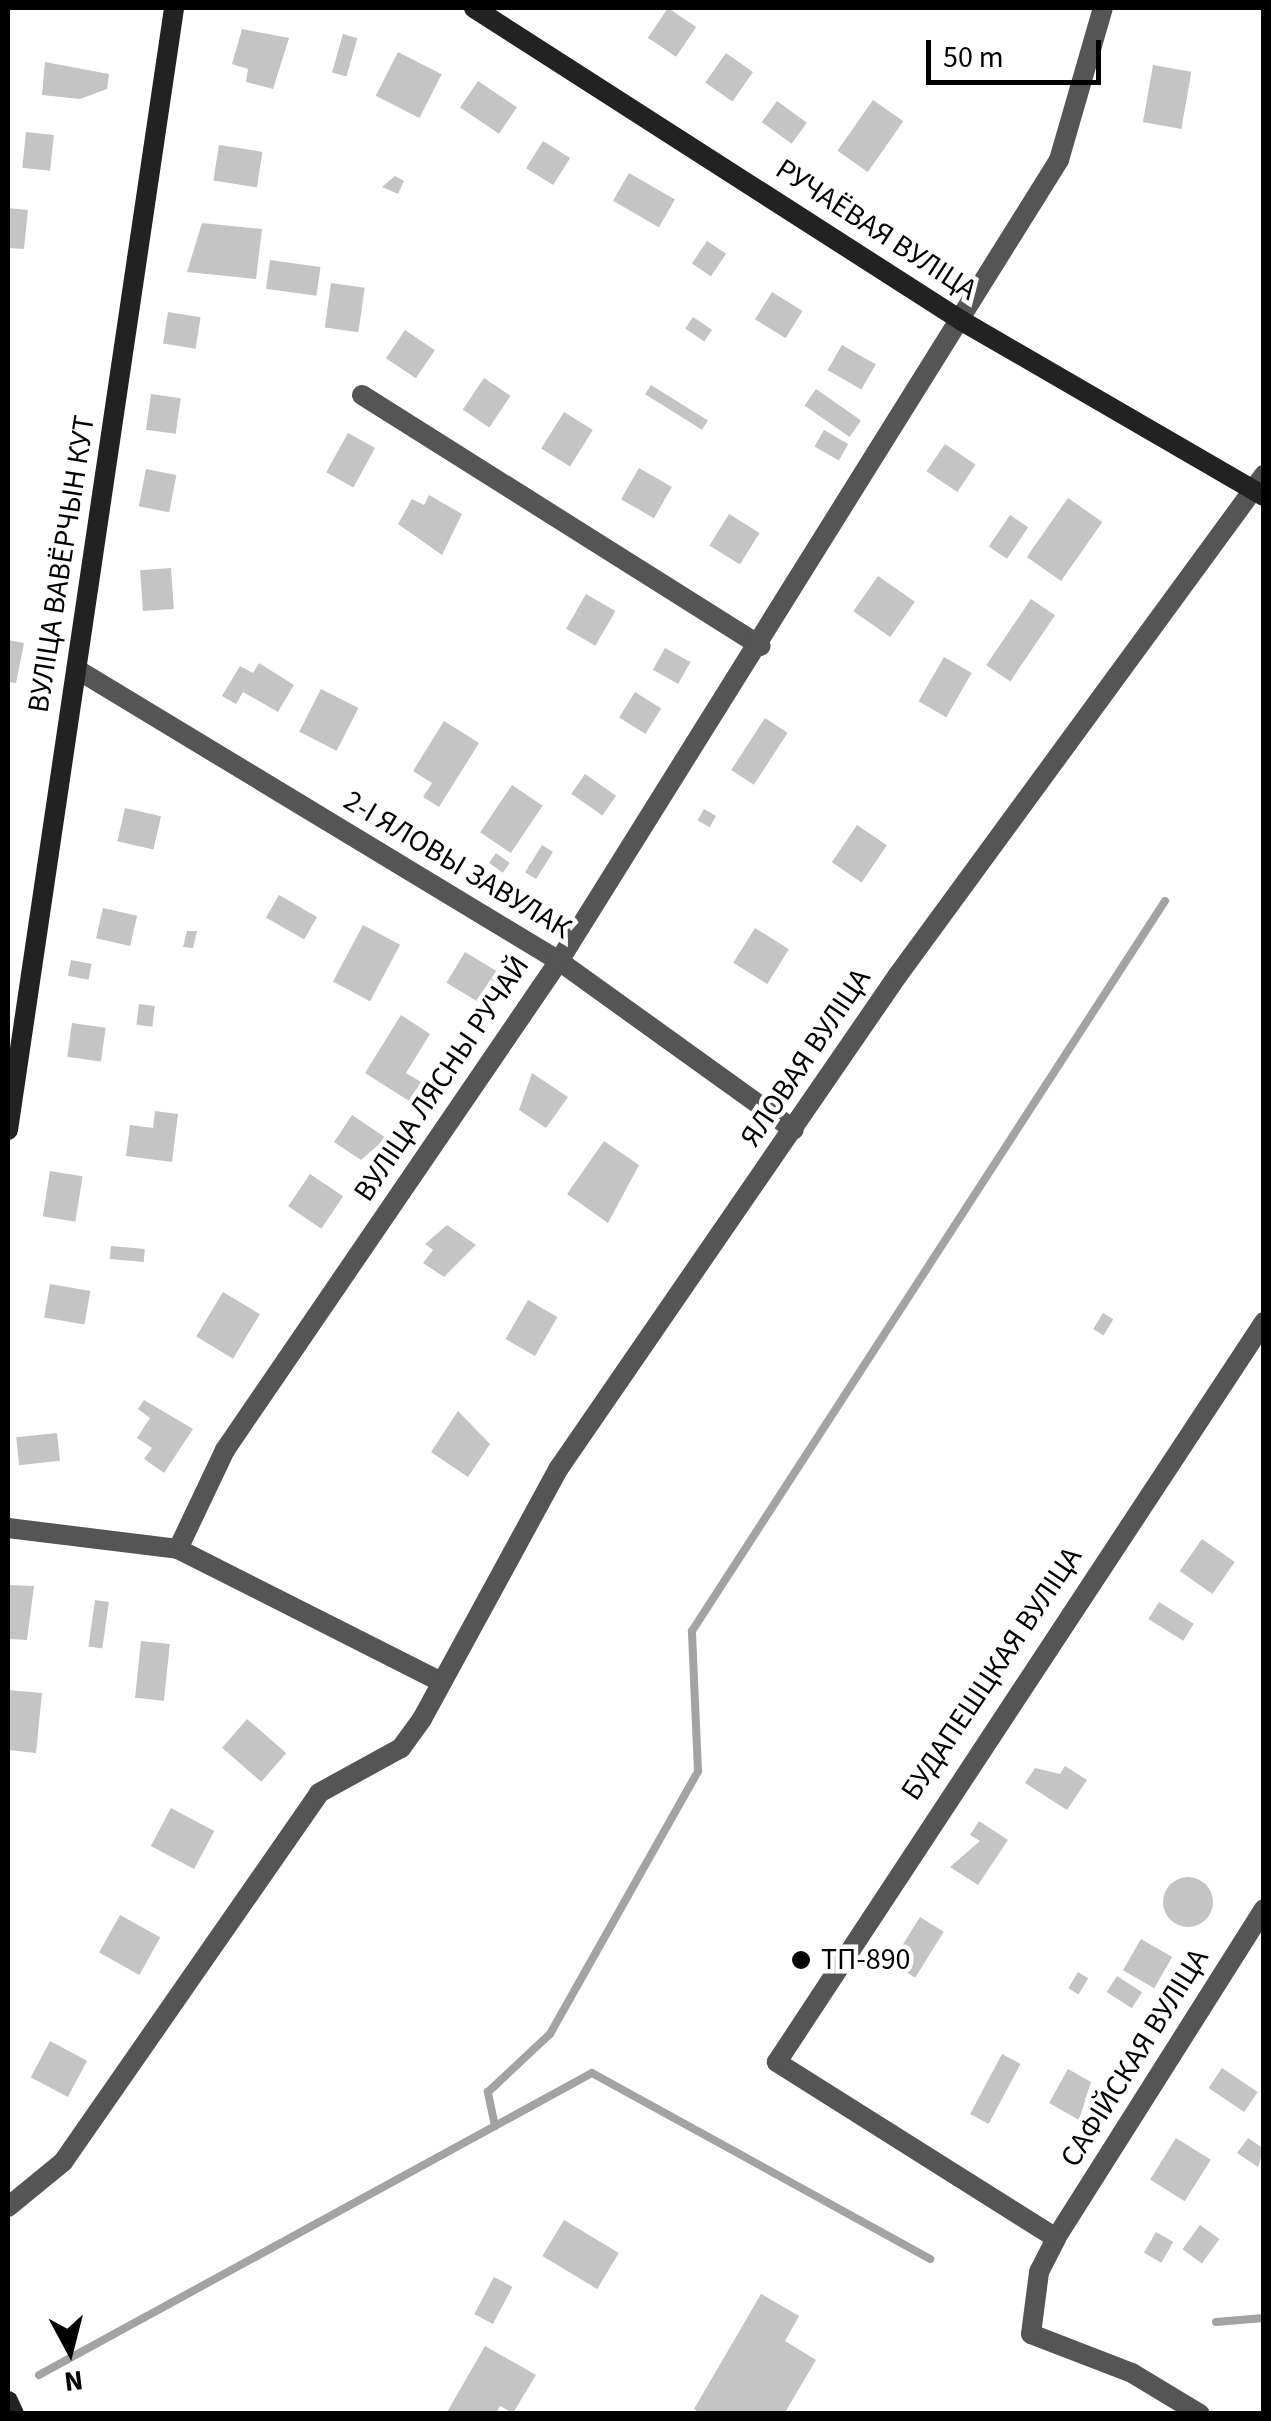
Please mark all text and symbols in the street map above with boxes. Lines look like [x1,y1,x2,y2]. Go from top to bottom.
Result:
scale bar [931,20,1106,82]
text: 50 m [943,36,1004,79]
street label: РУЧАЁВАЯ ВУЛІЦА [769,152,983,308]
street label: ВУЛІЦА ВАВЁРЧЫН КУТ [21,413,103,715]
street label: 2-І ЯЛОВЫ ЗАВУЛАК [337,783,577,947]
street label: ВУЛІЦА ЛЯСНЫ РУЧАЙ [347,950,537,1208]
street label: ЯЛОВАЯ ВУЛІЦА [733,962,879,1154]
street label: БУДАПЕШЦКАЯ ВУЛІЦА [894,1541,1090,1807]
place label: ТП-890 [821,1942,910,1978]
street label: САФІЙСКАЯ ВУЛІЦА [1053,1942,1217,2174]
marker: ТП-890 [790,1949,812,1971]
north arrow [20,2301,120,2401]
text: N [62,2360,85,2402]

